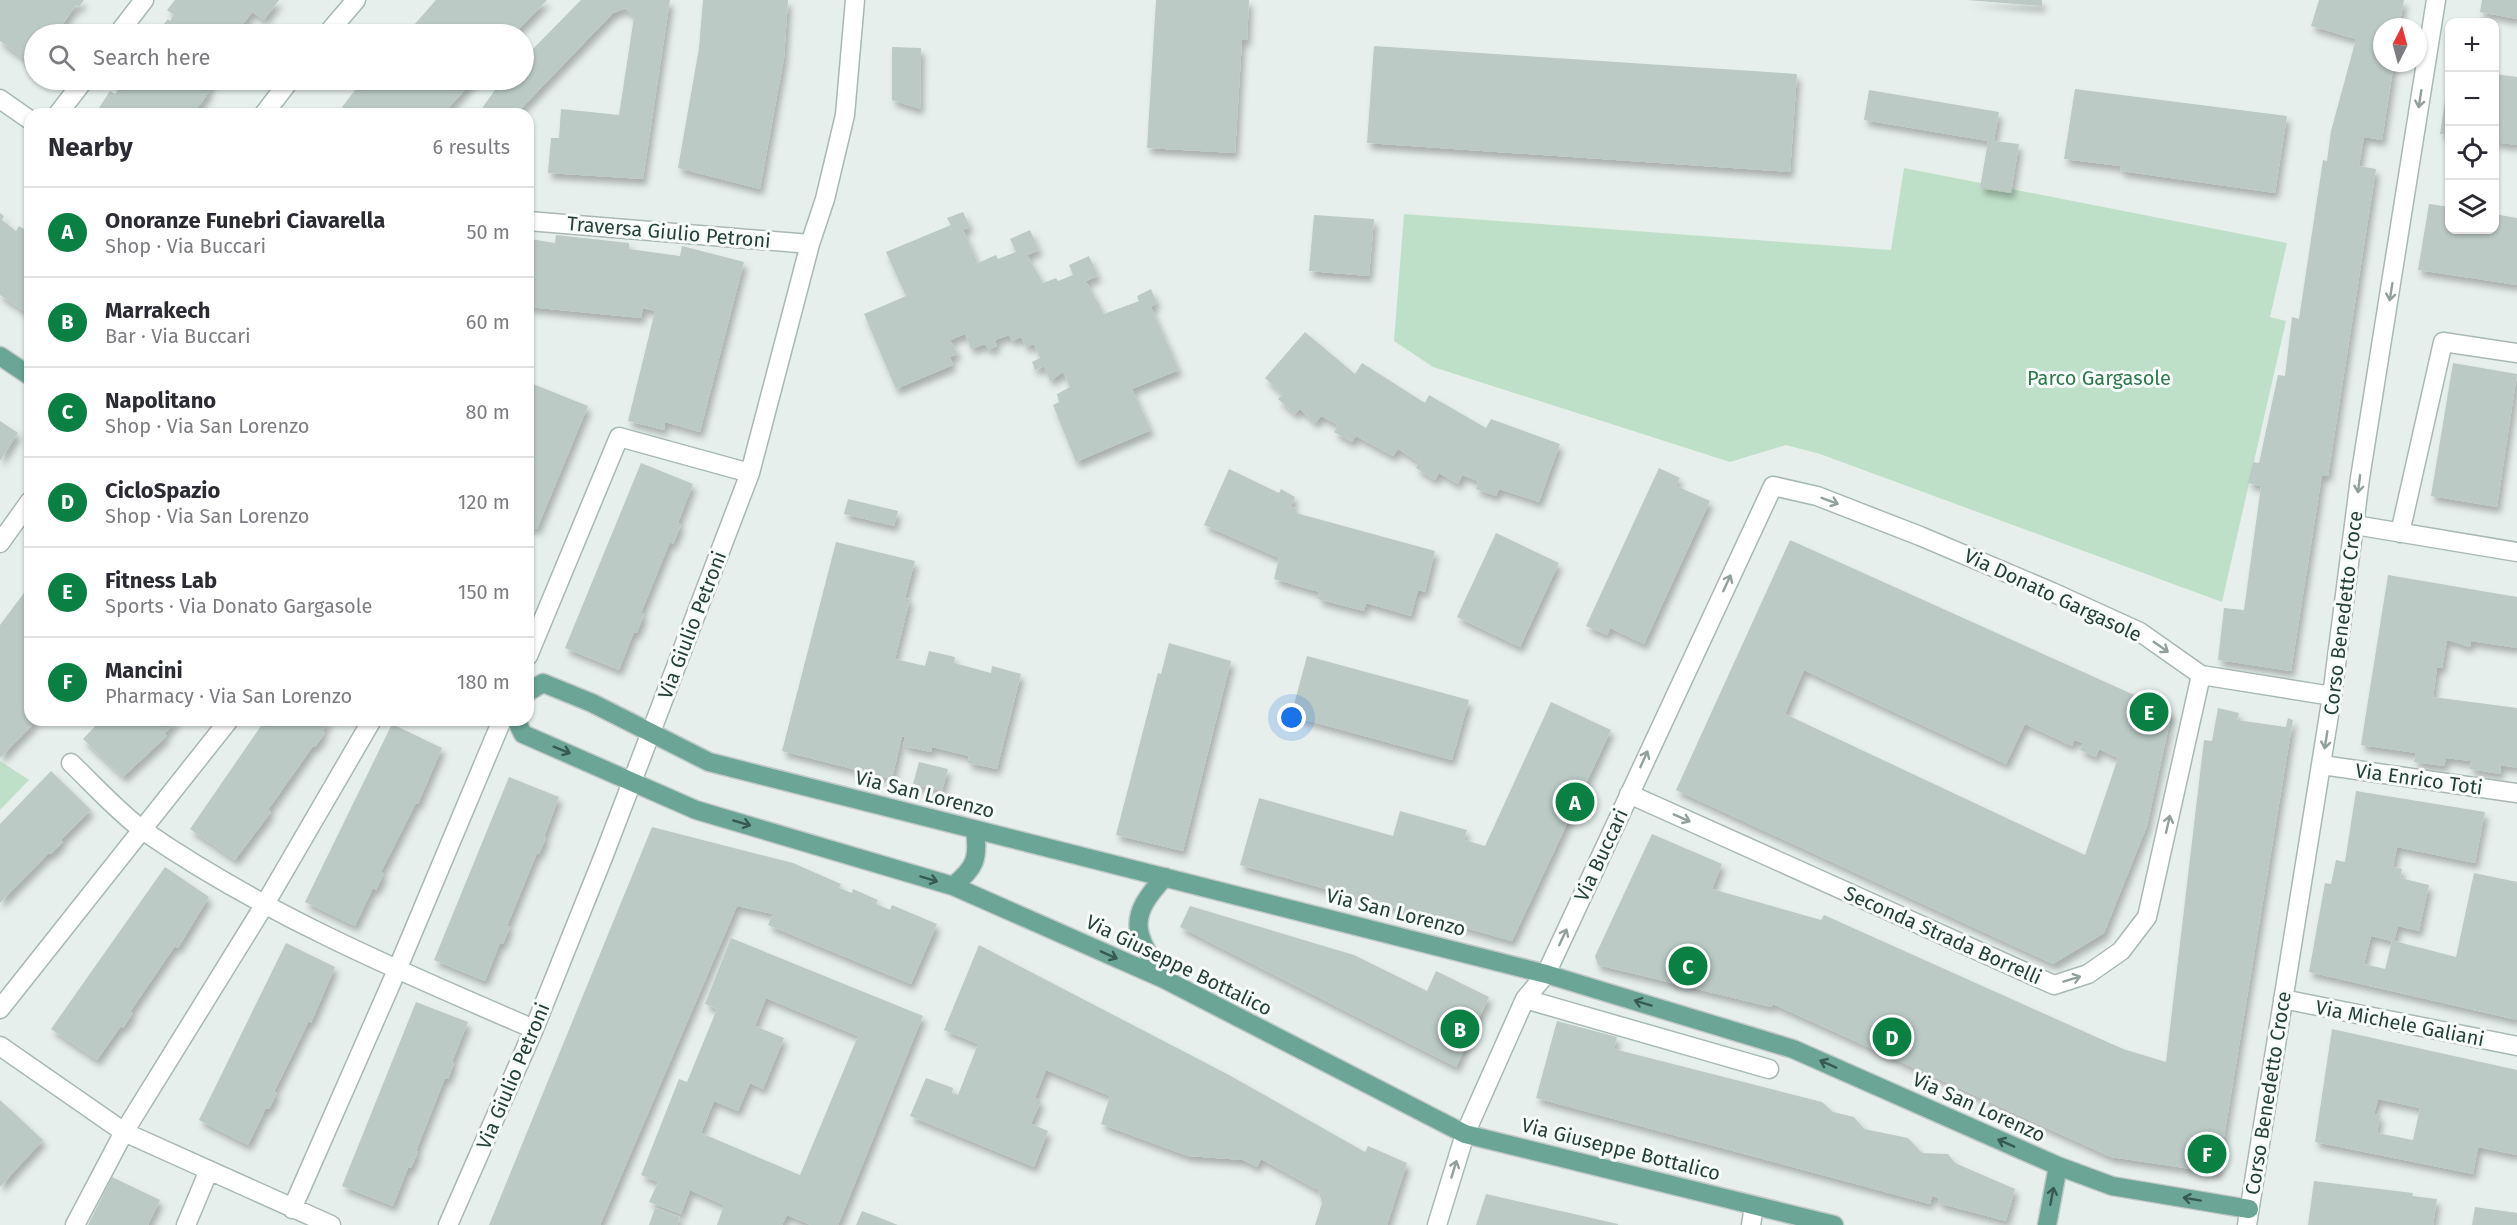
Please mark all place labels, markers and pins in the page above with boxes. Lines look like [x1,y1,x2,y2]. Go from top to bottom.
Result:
pin: E [2130,690,2168,734]
pin: A [1556,780,1594,824]
pin: C [1668,944,1708,988]
pin: B [1440,1006,1480,1052]
pin: D [1872,1014,1912,1060]
pin: F [2188,1132,2226,1176]

